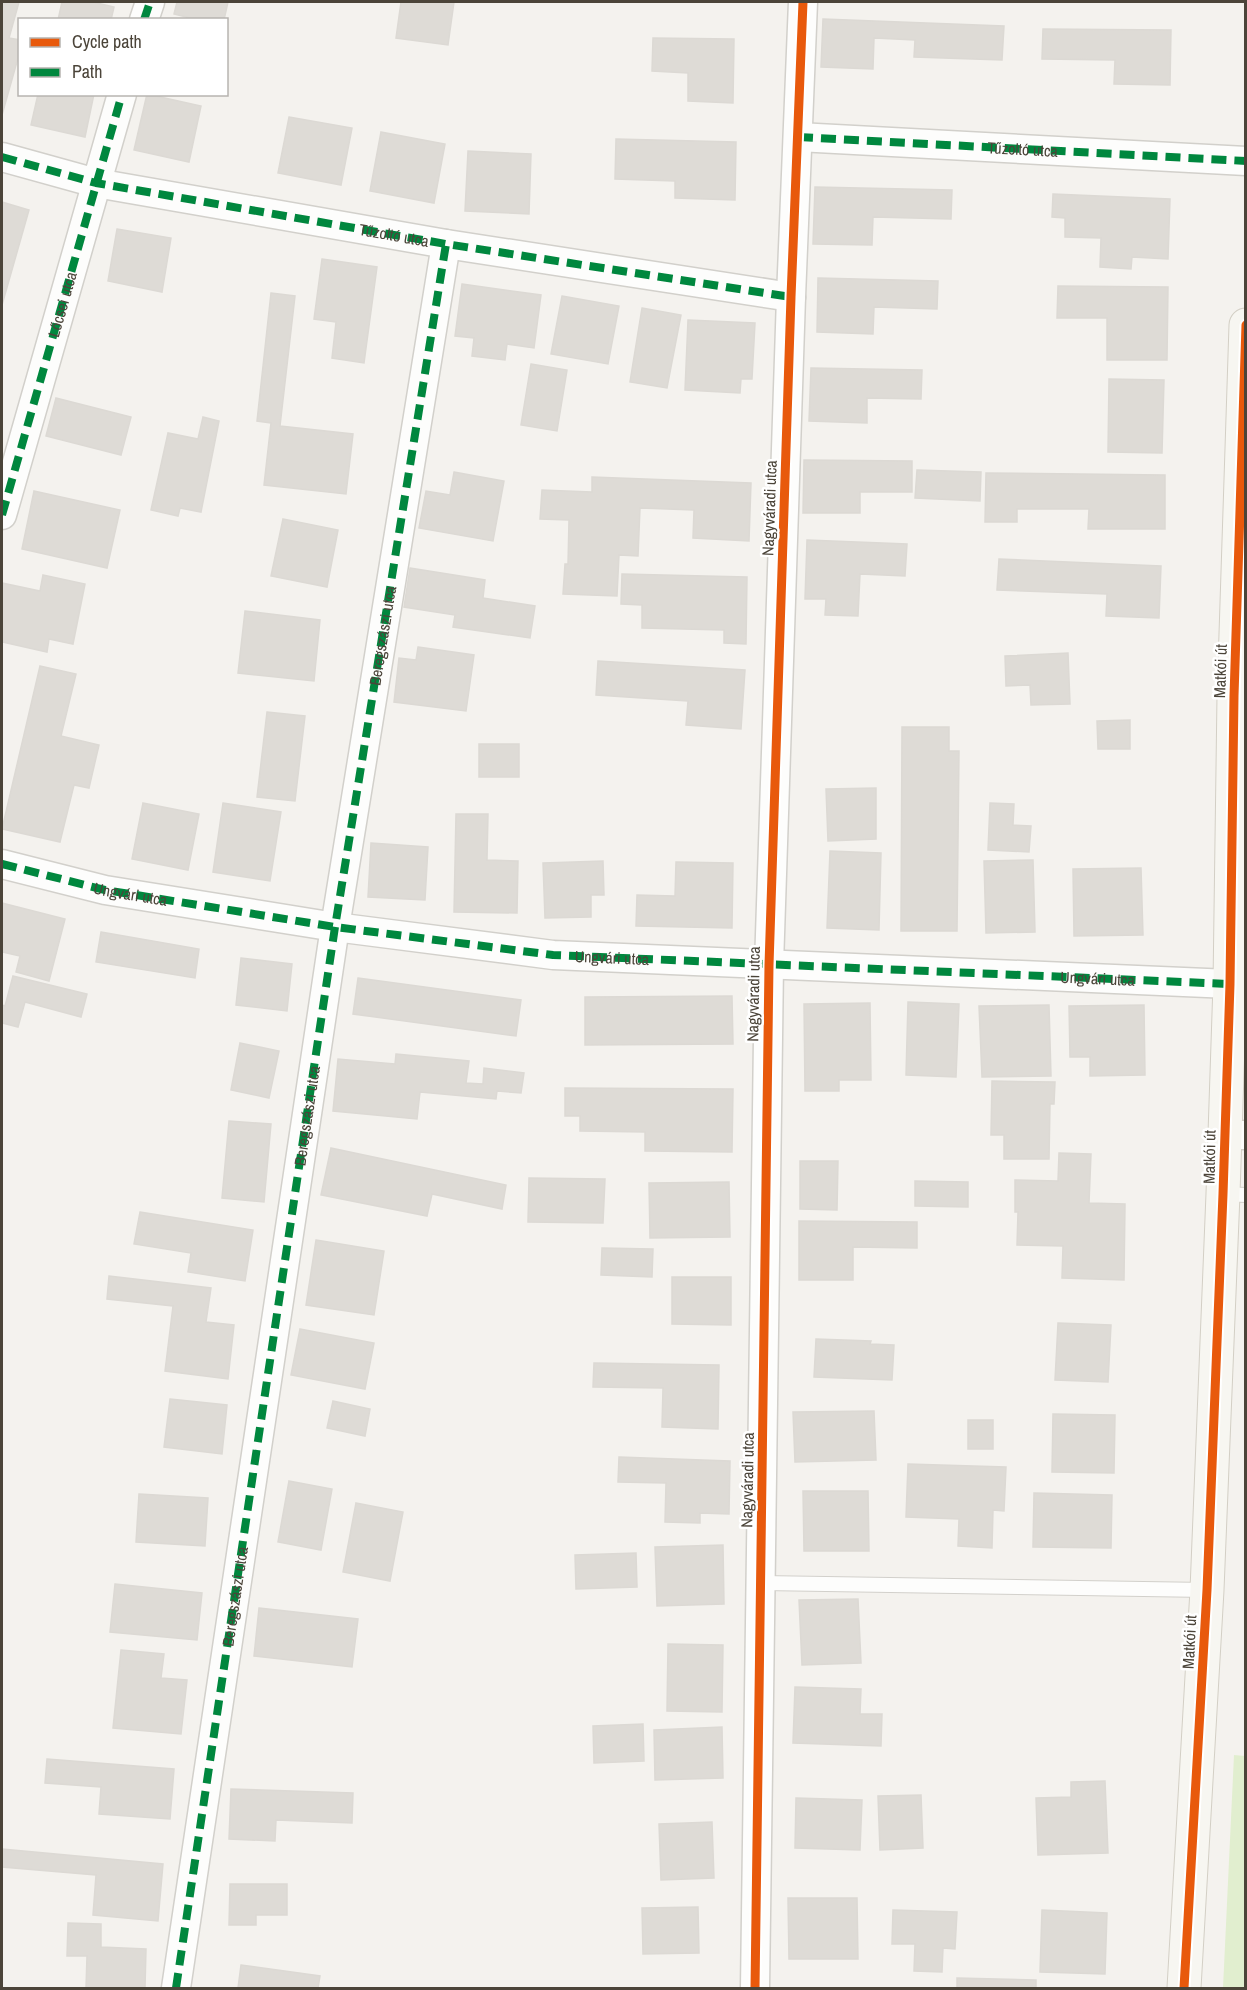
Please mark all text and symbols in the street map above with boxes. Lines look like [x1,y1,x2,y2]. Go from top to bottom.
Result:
legend [18,18,228,96]
text: Cycle path [72,29,142,54]
text: Path [72,59,102,84]
street label: Tűzoltó utca [987,136,1059,162]
street label: Tűzoltó utca [357,218,431,252]
street label: Lőcsei utca [42,268,82,340]
street label: Nagyváradi utca [756,459,782,556]
street label: Beregszászi utca [363,584,401,687]
street label: Matkói út [1208,643,1232,698]
street label: Ungvári utca [91,877,170,911]
street label: Ungvári utca [574,945,650,970]
street label: Nagyváradi utca [741,945,765,1042]
street label: Ungvári utca [1060,966,1136,991]
street label: Beregszászi utca [288,1064,325,1167]
street label: Matkói út [1198,1129,1220,1184]
street label: Nagyváradi utca [735,1431,759,1528]
street label: Beregszászi utca [216,1544,253,1648]
street label: Matkói út [1177,1614,1201,1670]

